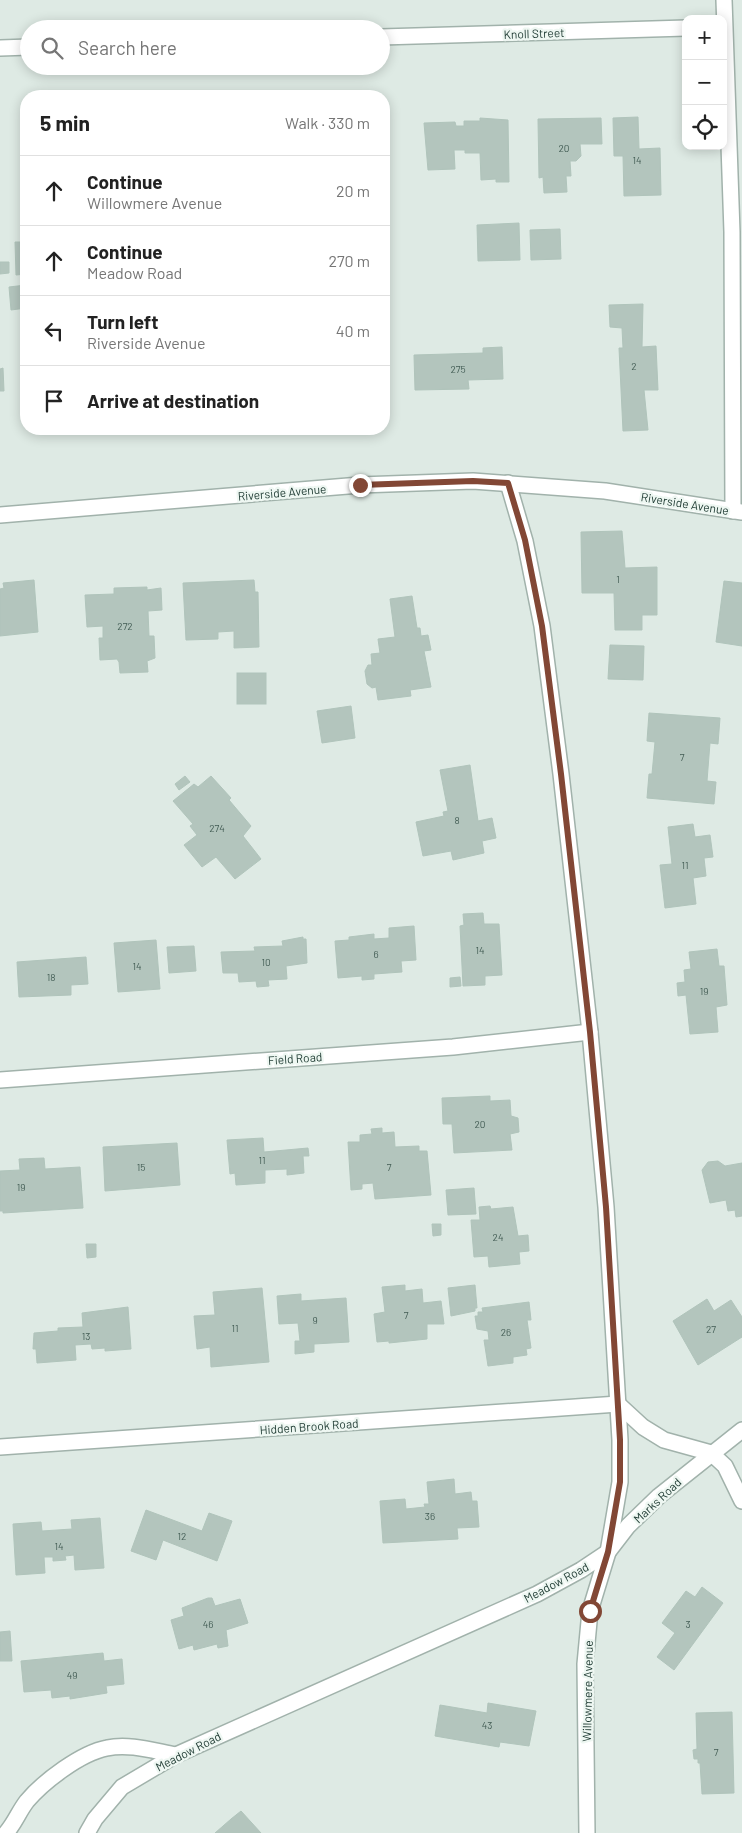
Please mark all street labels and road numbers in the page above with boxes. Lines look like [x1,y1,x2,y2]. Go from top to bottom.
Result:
street label: Knoll Street [503,25,565,41]
street label: Riverside Avenue [237,481,327,503]
street label: Riverside Avenue [640,489,730,517]
street label: Field Road [267,1049,323,1067]
street label: Hidden Brook Road [259,1416,359,1436]
street label: Marks Road [630,1475,684,1525]
street label: Meadow Road [521,1559,591,1605]
street label: Willowmere Avenue [579,1640,595,1742]
street label: Meadow Road [153,1729,223,1773]

